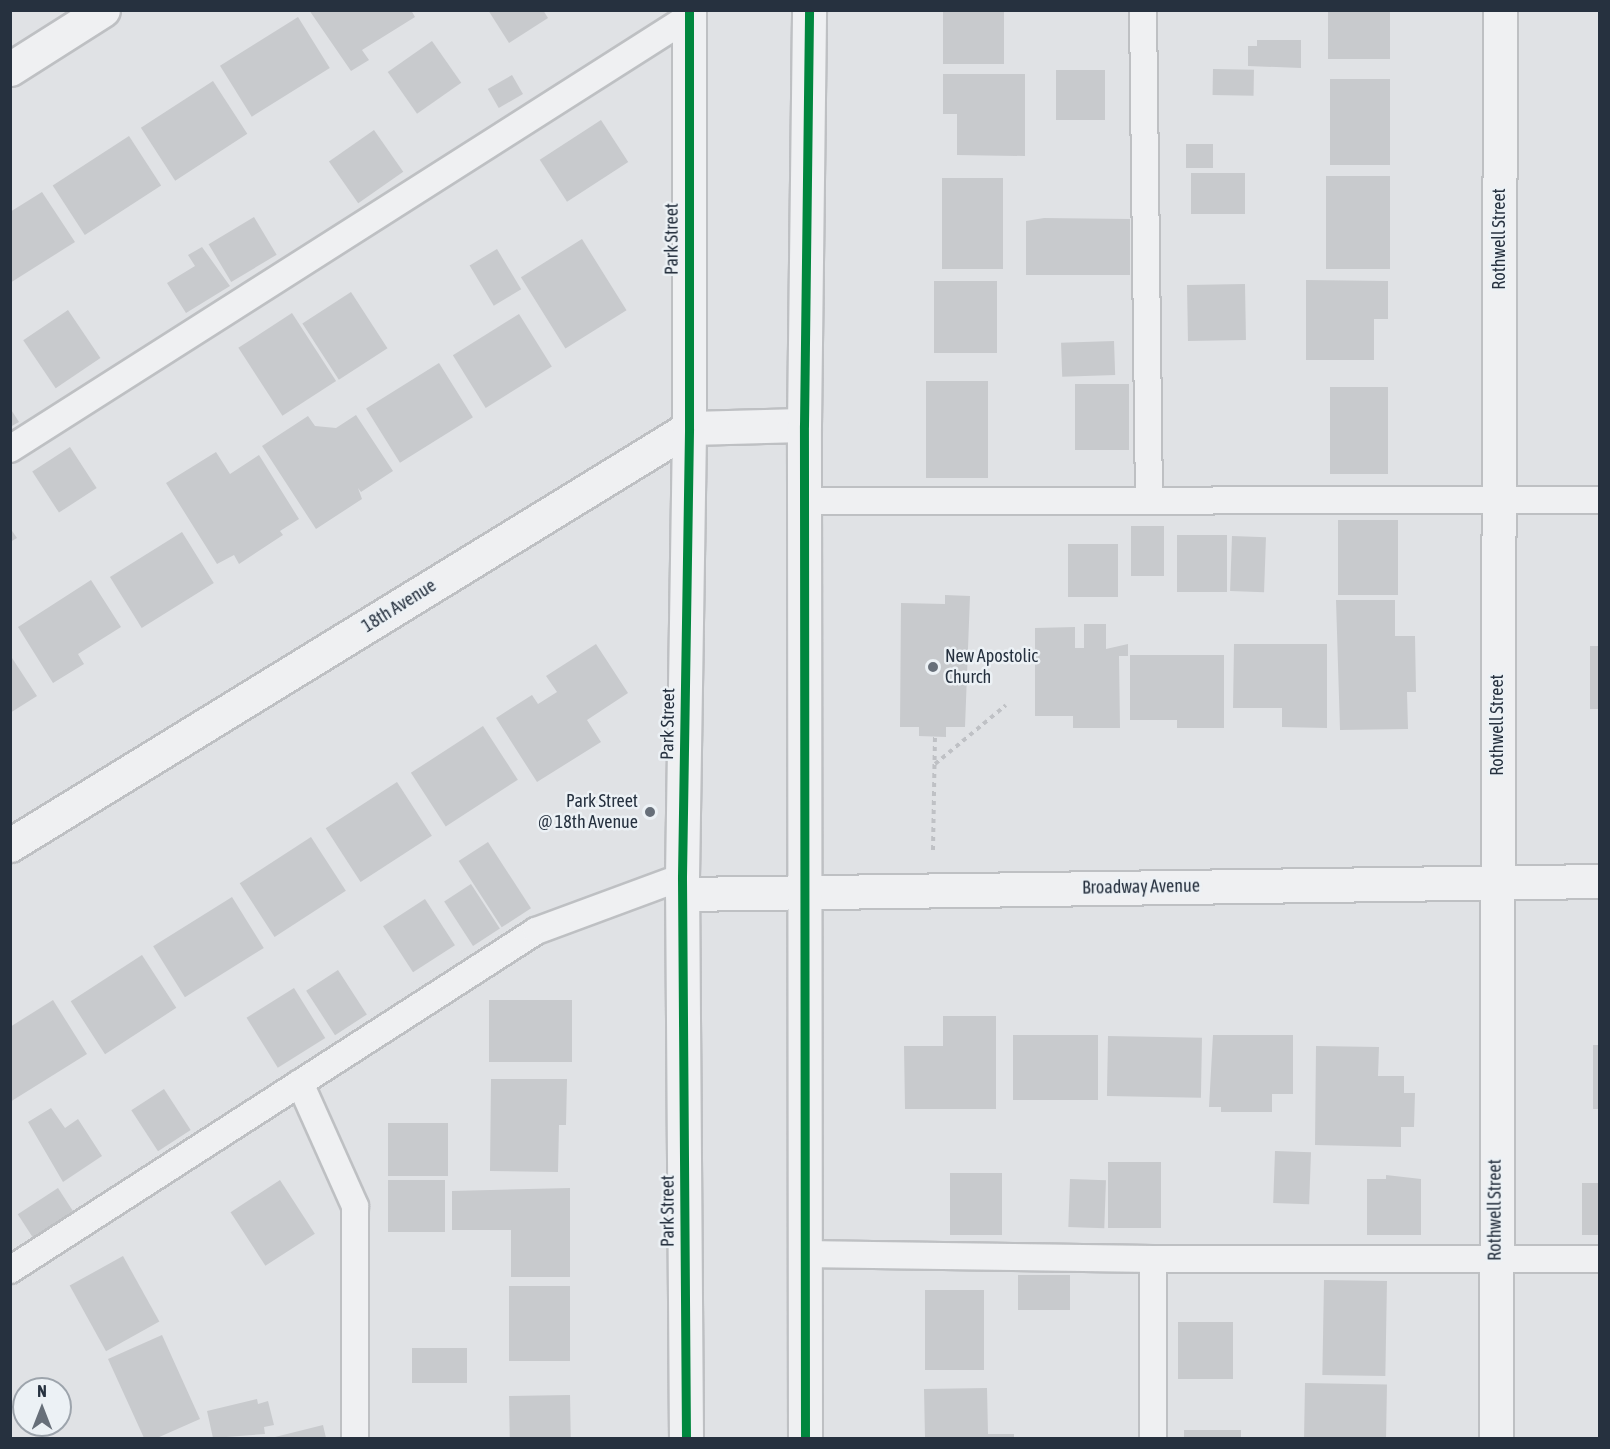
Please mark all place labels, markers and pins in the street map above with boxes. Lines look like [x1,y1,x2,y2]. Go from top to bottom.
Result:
place label: New Apostolic Church [945,646,1038,688]
marker: New Apostolic Church [926,660,940,674]
place label: Park Street @ 18th Avenue [538,791,638,834]
marker: Park Street @ 18th Avenue [643,805,657,819]

